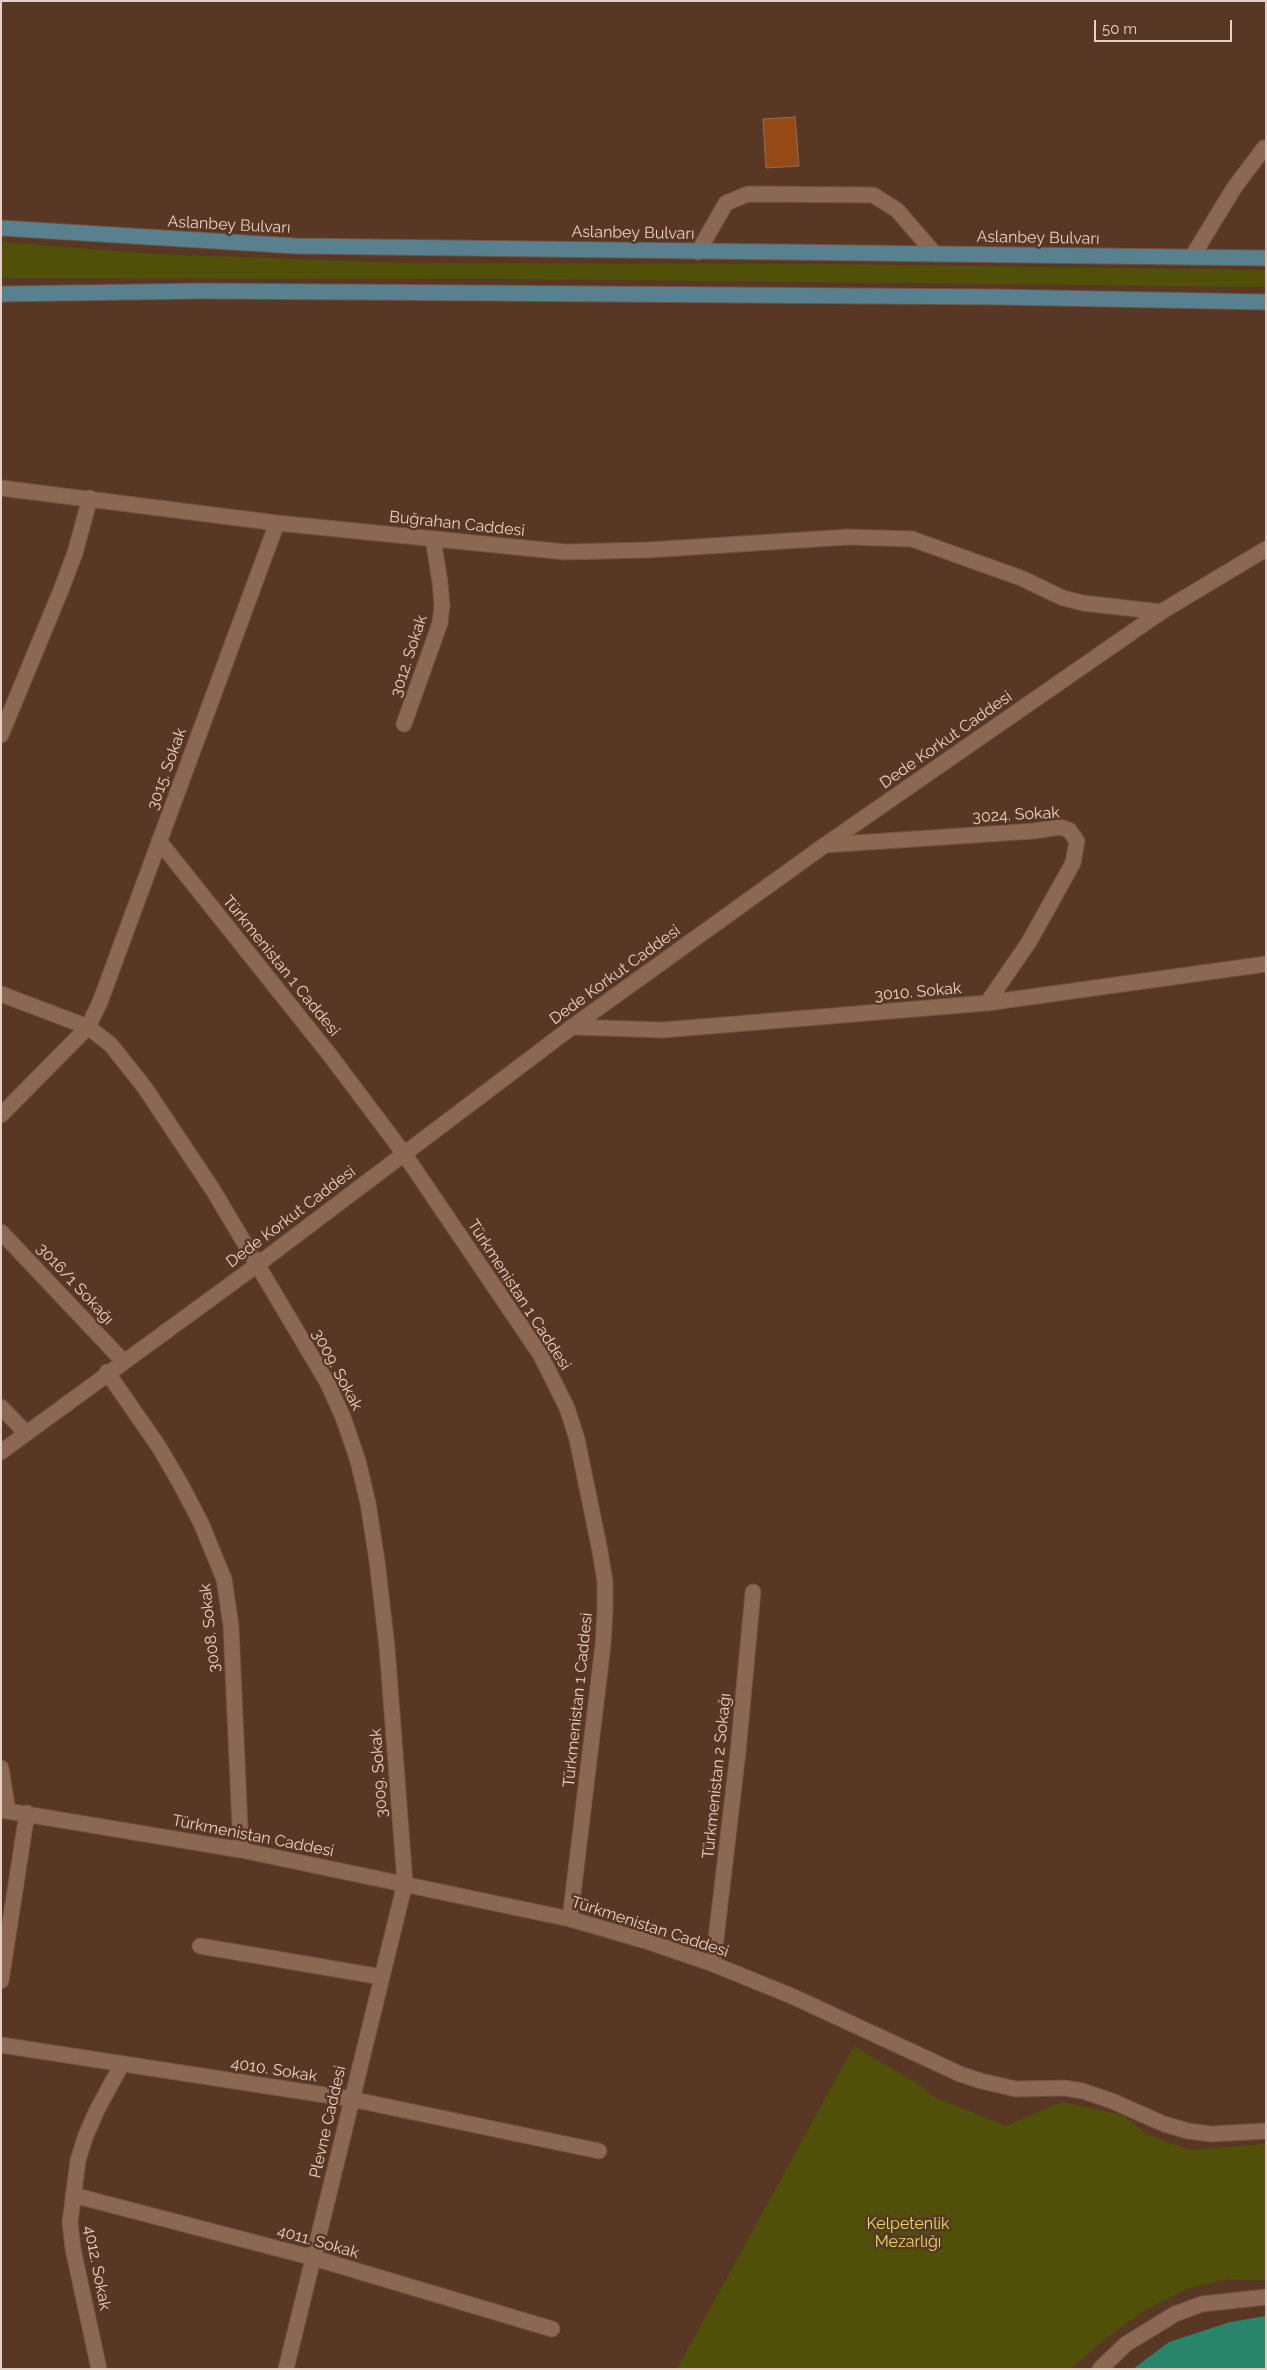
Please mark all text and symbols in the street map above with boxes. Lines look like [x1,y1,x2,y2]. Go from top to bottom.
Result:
scale bar [1097,10,1234,42]
text: 50 m [1102,20,1137,38]
street label: Aslanbey Bulvarı [167,212,291,238]
street label: Aslanbey Bulvarı [571,222,695,244]
street label: Aslanbey Bulvarı [976,227,1100,249]
street label: Buğrahan Caddesi [388,507,526,541]
street label: 3012. Sokak [387,612,431,700]
street label: Dede Korkut Caddesi [876,687,1016,793]
street label: 3015. Sokak [143,725,191,813]
street label: 3024. Sokak [972,803,1060,827]
street label: Türkmenistan 1 Caddesi [218,892,344,1040]
street label: Dede Korkut Caddesi [546,921,684,1029]
street label: 3010. Sokak [874,979,962,1005]
street label: Dede Korkut Caddesi [223,1162,359,1272]
street label: Türkmenistan 1 Caddesi [463,1216,575,1374]
street label: 3016/1 Sokağı [32,1239,118,1329]
street label: 3009. Sokak [308,1326,366,1414]
street label: 3008. Sokak [196,1582,224,1674]
street label: Türkmenistan 1 Caddesi [559,1612,597,1788]
street label: Türkmenistan 2 Sokağı [699,1692,735,1860]
street label: 3009. Sokak [366,1728,392,1818]
street label: Türkmenistan Caddesi [170,1811,336,1861]
street label: Türkmenistan Caddesi [569,1892,731,1962]
street label: 4010. Sokak [229,2054,319,2086]
street label: Plevne Caddesi [306,2064,350,2180]
park label: Kelpetenlik Mezarlığı [867,2214,949,2252]
street label: 4011. Sokak [275,2221,361,2263]
street label: 4012. Sokak [79,2224,115,2312]

